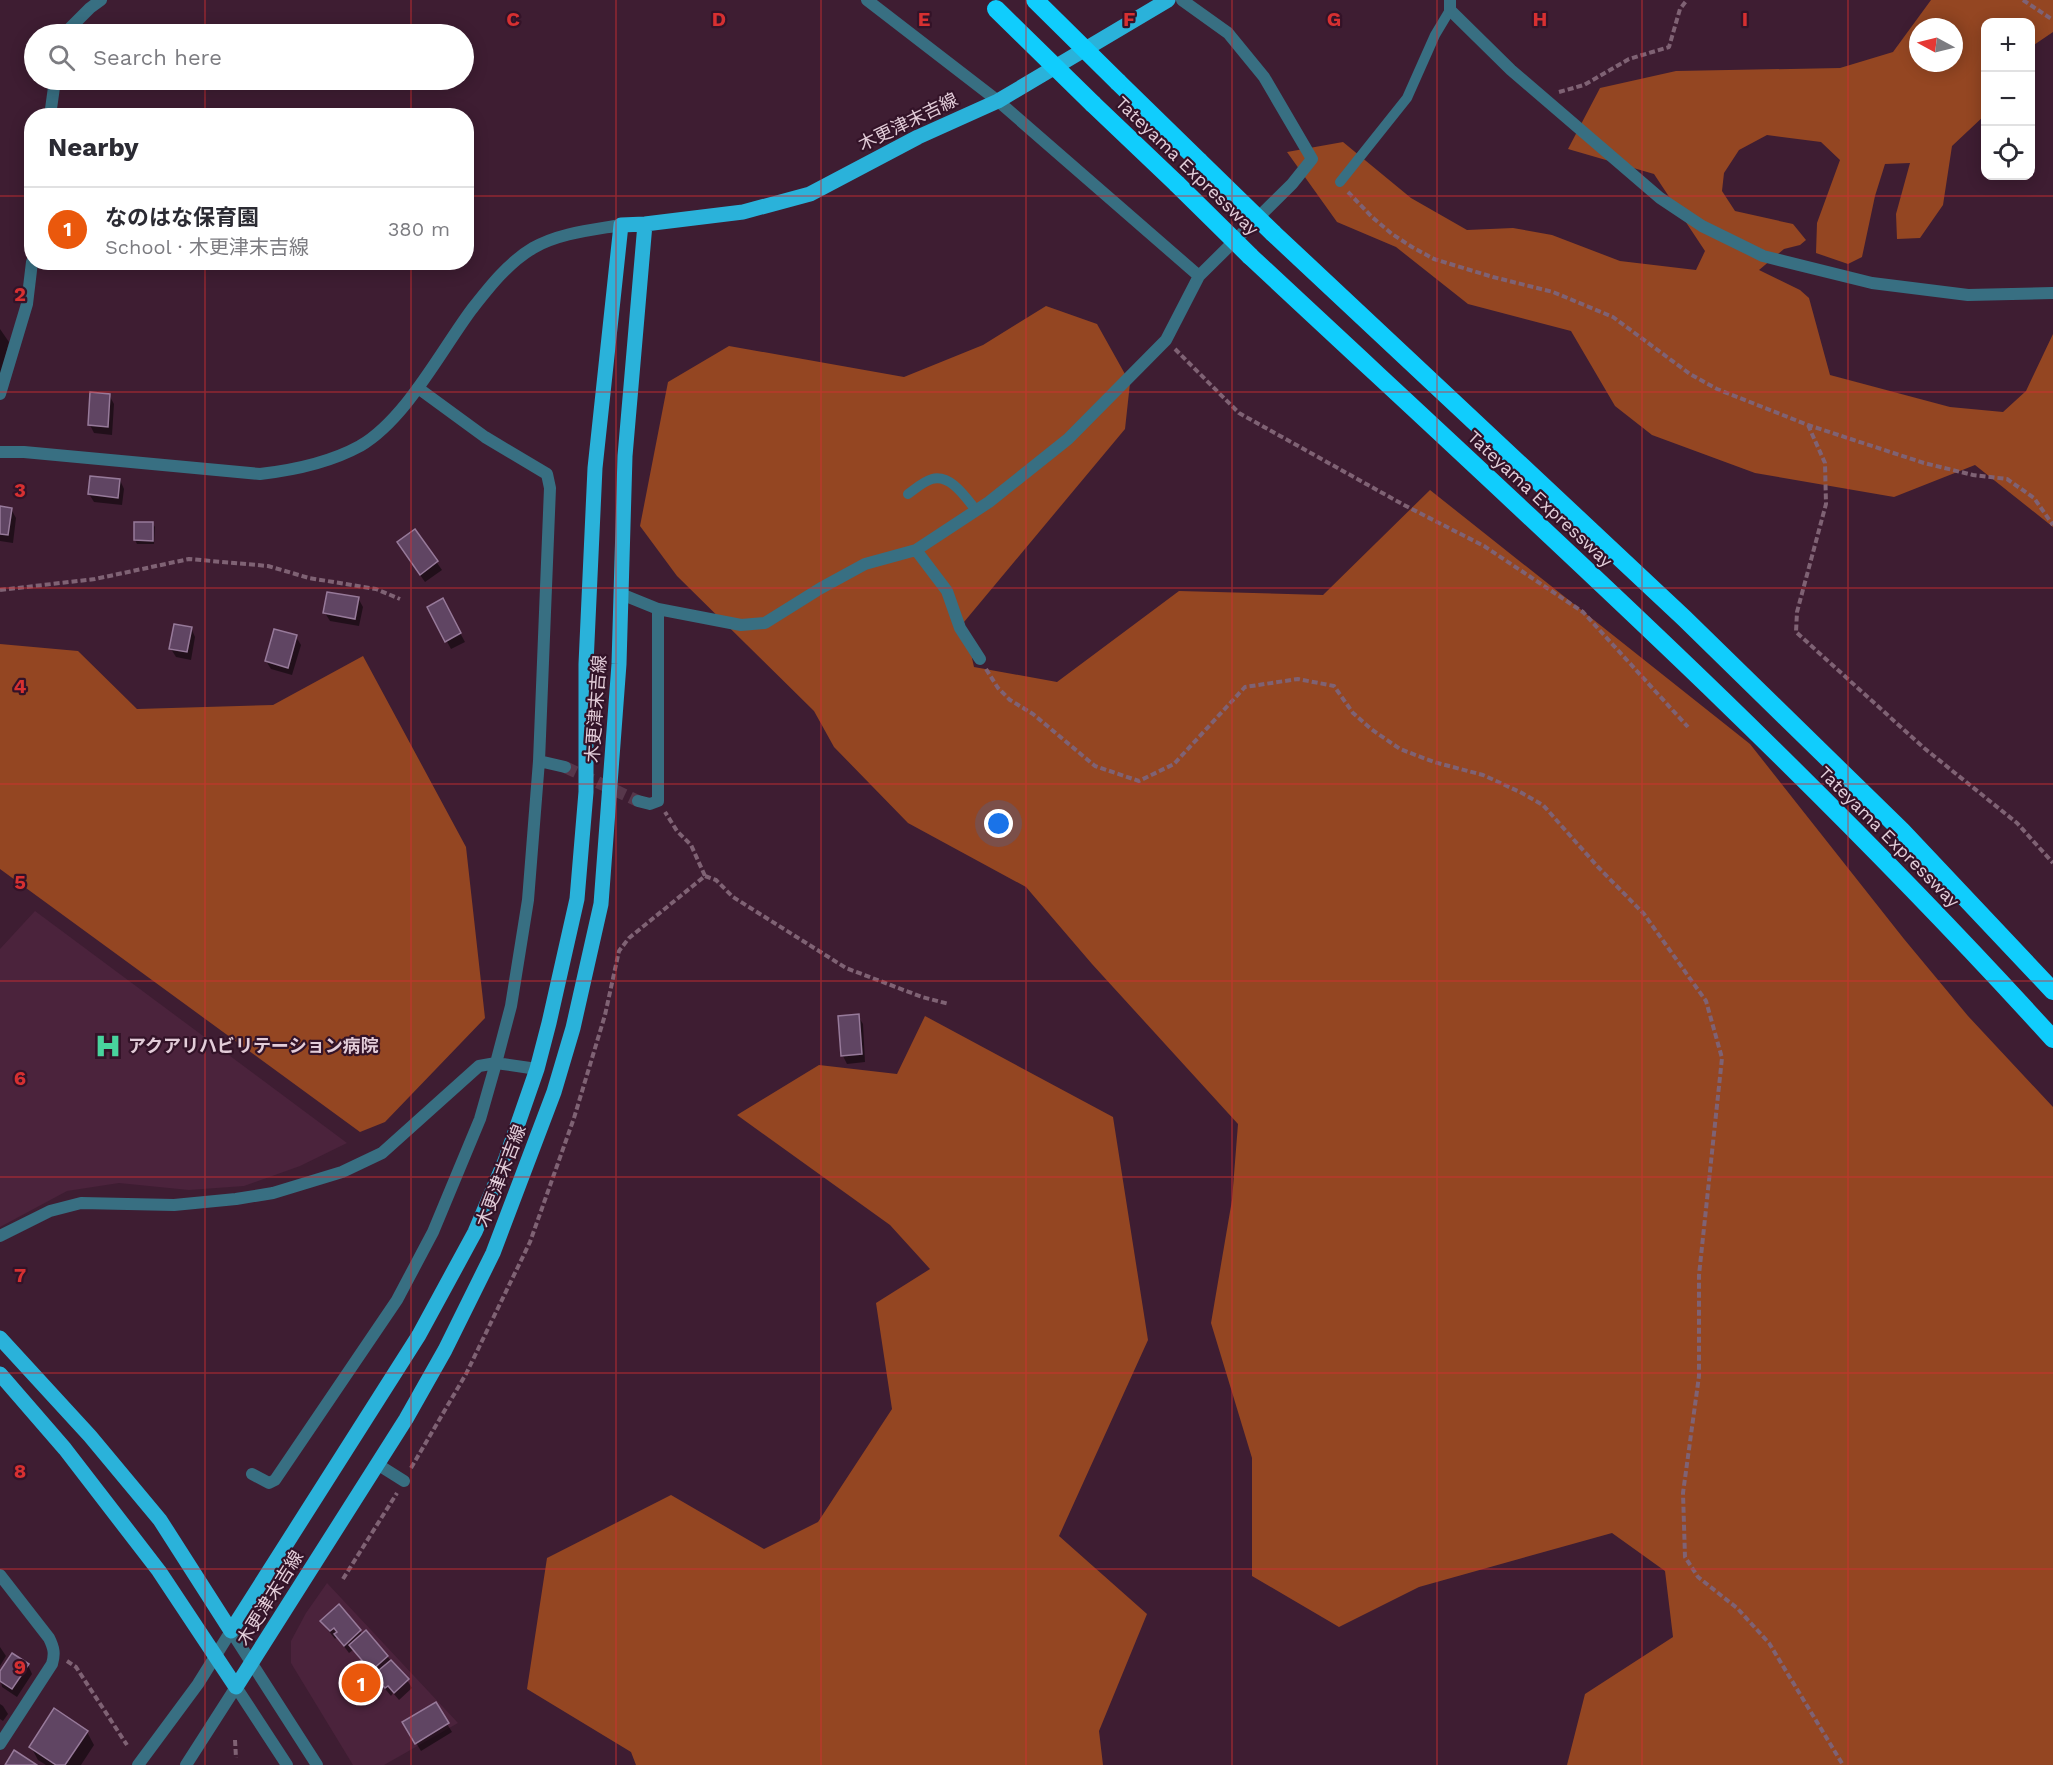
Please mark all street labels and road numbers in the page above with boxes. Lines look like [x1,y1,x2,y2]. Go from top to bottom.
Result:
street label: 木更津末吉線 [855,88,961,155]
street label: Tateyama Expressway [1111,92,1264,240]
street label: Tateyama Expressway [1463,426,1618,572]
street label: 木更津末吉線 [581,654,610,764]
street label: Tateyama Expressway [1814,762,1965,912]
street label: 木更津末吉線 [471,1122,530,1230]
street label: 木更津末吉線 [232,1546,307,1649]

